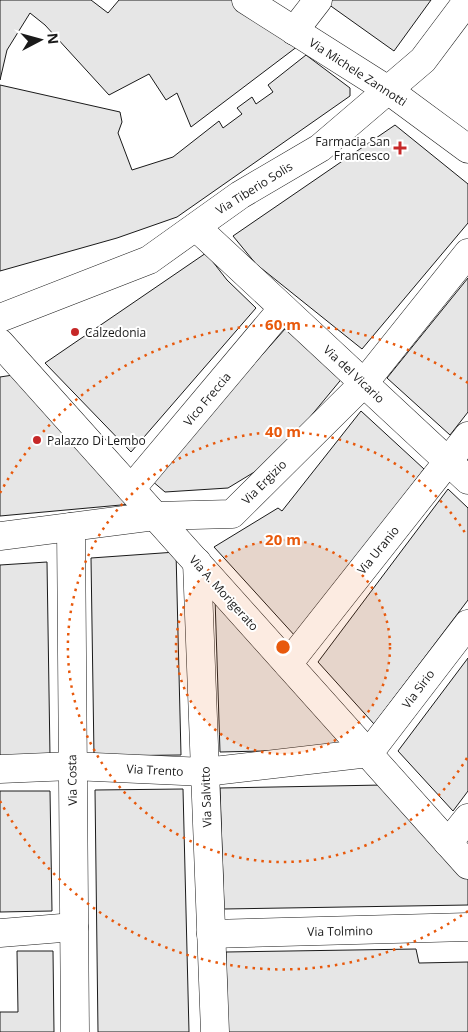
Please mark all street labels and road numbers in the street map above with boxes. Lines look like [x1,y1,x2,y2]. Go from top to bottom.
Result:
street label: Via Michele Zannotti [306,34,410,110]
street label: Via Tiberio Solis [212,157,296,218]
street label: Via del Vicario [320,341,388,407]
street label: Vico Freccia [180,369,234,429]
street label: Via Ergizio [238,456,290,508]
street label: Via Uranio [353,522,403,578]
street label: Via A. Morigerato [186,552,262,634]
street label: Via Sirio [398,666,438,712]
street label: Via Costa [63,754,81,806]
street label: Via Trento [126,760,184,780]
street label: Via Salvitto [196,766,216,828]
street label: Via Tolmino [307,922,373,940]

